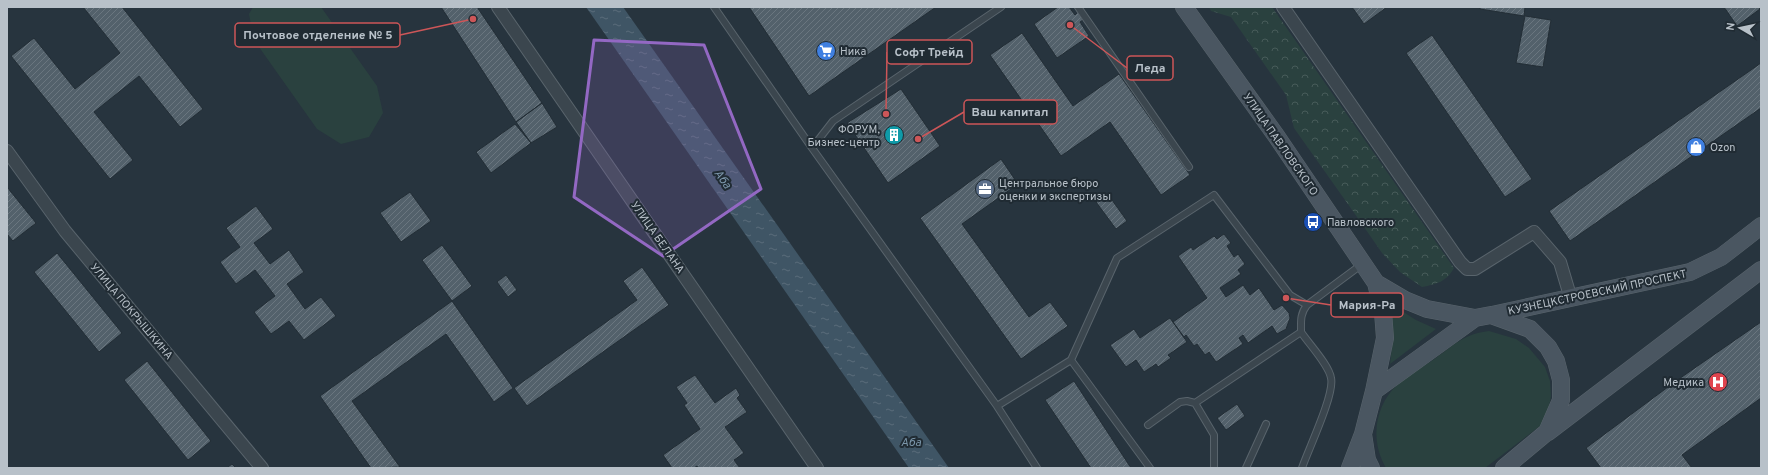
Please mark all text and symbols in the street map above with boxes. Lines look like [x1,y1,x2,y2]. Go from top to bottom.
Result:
north arrow [1720,8,1760,48]
text: N [1724,22,1739,32]
callout: Почтовое отделение № 5 [235,23,400,47]
text: Почтовое отделение № 5 [243,28,393,44]
supermarket icon: Ника [815,40,837,62]
callout: Софт Трейд [887,40,972,64]
place label: Ника [840,45,866,59]
text: Софт Трейд [895,45,963,61]
callout: Леда [1127,56,1173,80]
text: Леда [1135,61,1165,77]
street label: УЛИЦА ПАВЛОВСКОГО [1239,91,1321,199]
callout: Ваш капитал [964,100,1057,124]
text: Ваш капитал [972,105,1048,121]
place label: ФОРУМ, Бизнес-центр [807,123,881,150]
building icon: ФОРУМ, Бизнес-центр [883,124,905,146]
shop icon: Ozon [1685,136,1707,158]
place label: Ozon [1710,141,1736,155]
water label: Аба [710,167,735,193]
place label: Центральное бюро оценки и экспертизы [999,177,1111,204]
office icon: Центральное бюро оценки и экспертизы [974,178,996,200]
street label: УЛИЦА БЕЛАНА [627,199,687,276]
bus stop icon: Павловского [1302,211,1324,233]
place label: Павловского [1327,216,1394,230]
street label: УЛИЦА ПОКРЫШКИНА [87,261,176,363]
street label: КУЗНЕЦКСТРОЕВСКИЙ ПРОСПЕКТ [1506,266,1688,319]
callout: Мария-Ра [1331,293,1403,317]
text: Мария-Ра [1339,298,1395,314]
hospital icon: Медика [1707,371,1729,393]
place label: Медика [1663,376,1704,390]
water label: Аба [901,435,922,451]

